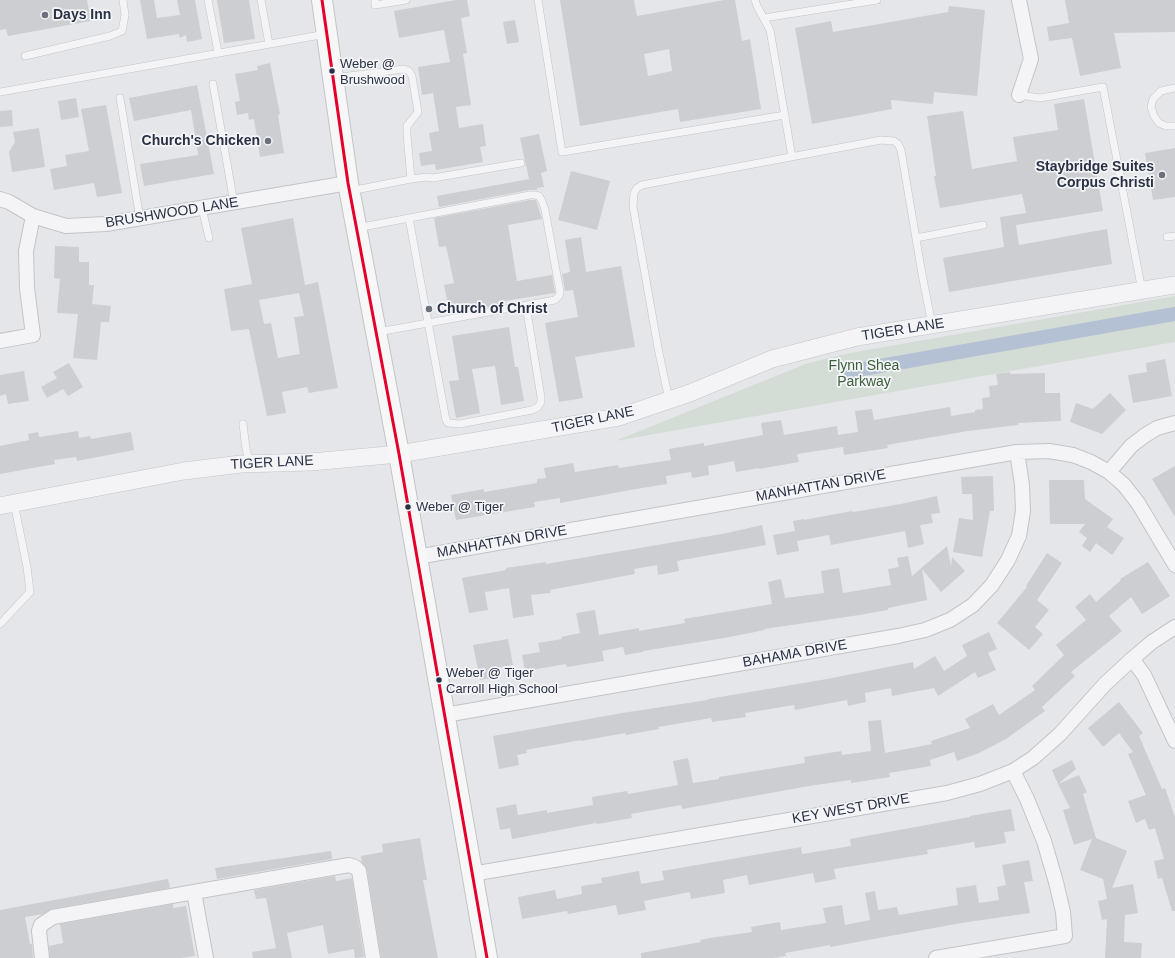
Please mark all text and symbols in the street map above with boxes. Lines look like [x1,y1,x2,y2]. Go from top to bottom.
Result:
place label: Days Inn [53,7,111,23]
marker: Days Inn [40,10,50,20]
place label: Weber @ Brushwood [340,56,405,87]
marker: Weber @ Brushwood [327,66,337,76]
place label: Church's Chicken [142,133,260,149]
marker: Church's Chicken [263,136,273,146]
place label: Staybridge Suites Corpus Christi [1036,159,1154,192]
marker: Staybridge Suites Corpus Christi [1157,170,1167,180]
street label: BRUSHWOOD LANE [104,194,240,232]
place label: Church of Christ [437,301,547,317]
marker: Church of Christ [424,304,434,314]
street label: TIGER LANE [861,315,945,345]
park label: Flynn Shea Parkway [829,358,899,390]
street label: TIGER LANE [551,403,635,437]
street label: TIGER LANE [230,452,314,474]
street label: MANHATTAN DRIVE [755,466,887,506]
place label: Weber @ Tiger [416,499,504,515]
marker: Weber @ Tiger [403,502,413,512]
street label: MANHATTAN DRIVE [436,522,568,562]
street label: BAHAMA DRIVE [741,637,849,671]
place label: Weber @ Tiger Carroll High School [446,665,558,696]
marker: Weber @ Tiger Carroll High School [434,675,444,685]
street label: KEY WEST DRIVE [791,790,911,828]

